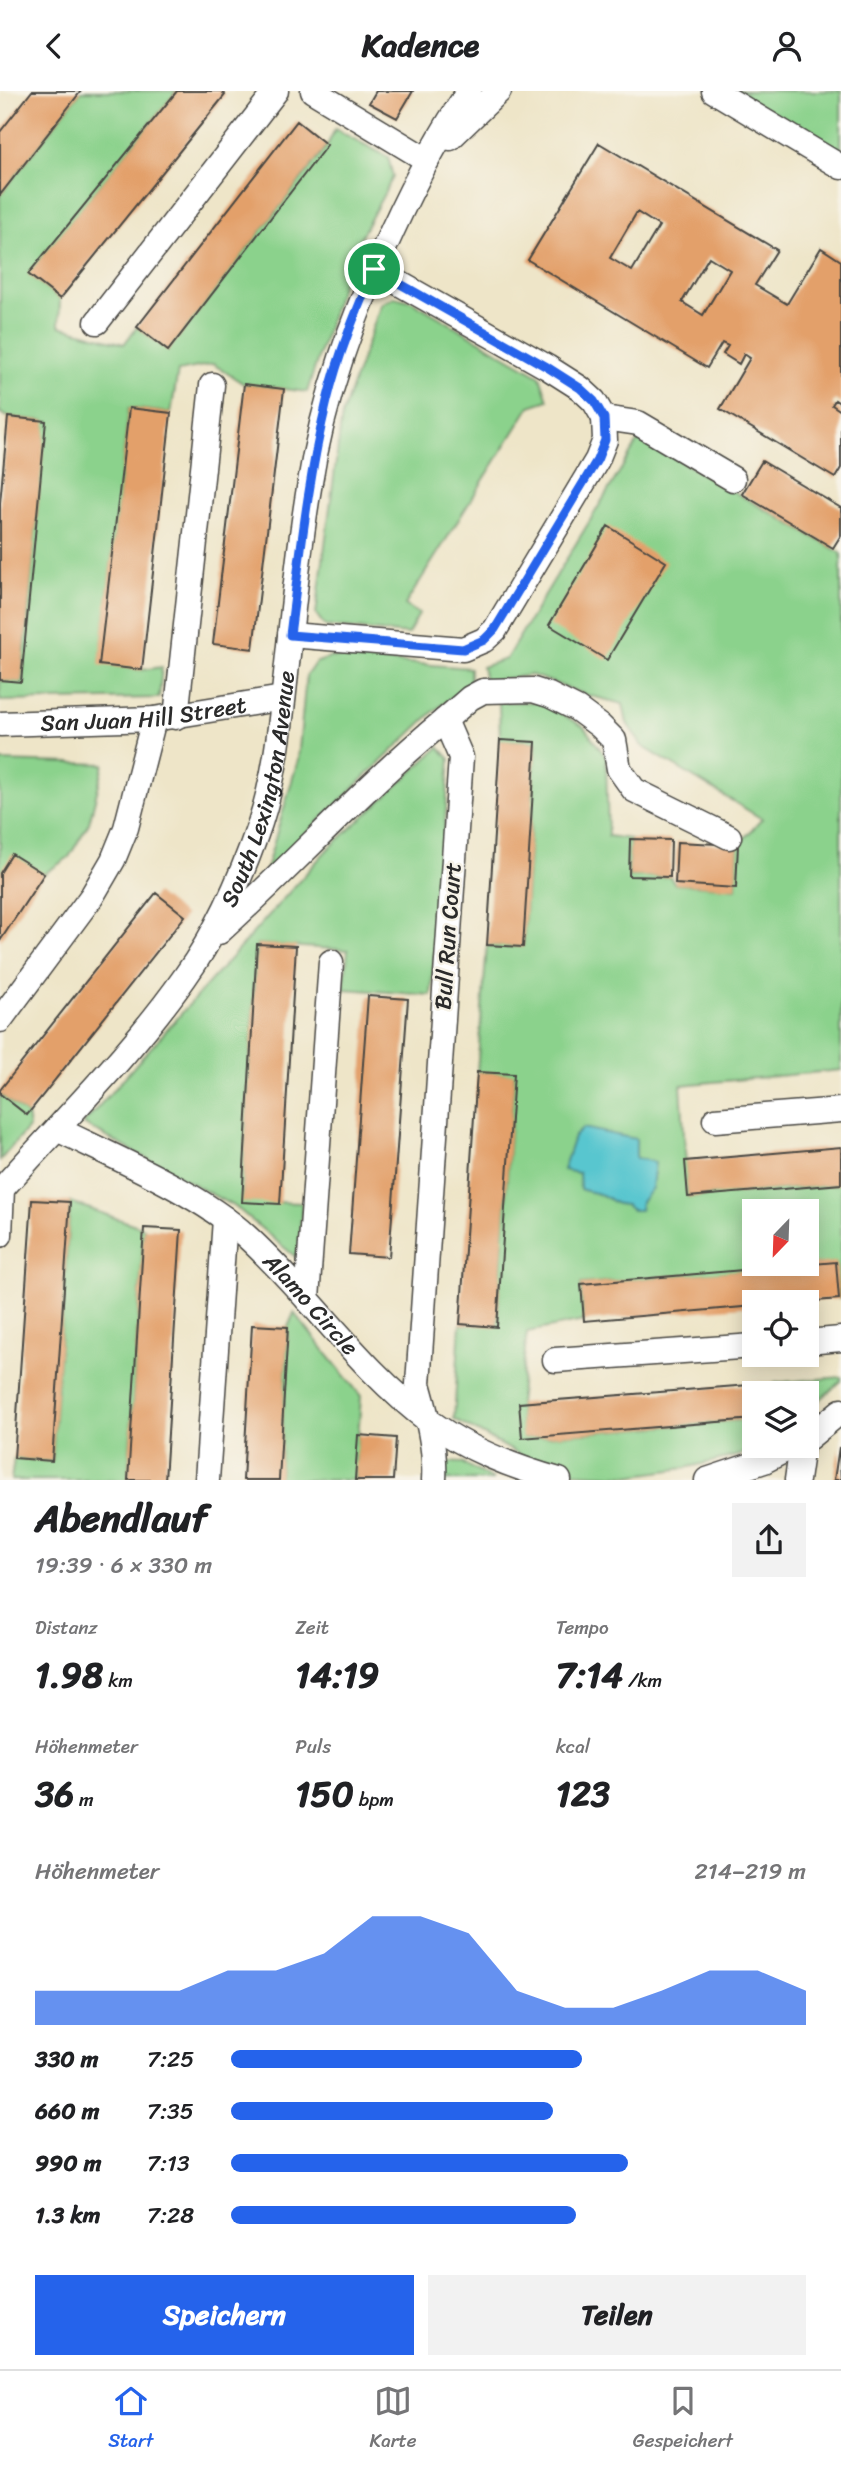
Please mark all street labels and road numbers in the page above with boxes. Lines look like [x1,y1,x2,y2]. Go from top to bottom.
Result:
street label: South Lexington Avenue [208,669,307,914]
street label: San Juan Hill Street [40,684,249,743]
street label: Bull Run Court [422,861,474,1011]
street label: Alamo Circle [252,1242,369,1366]

